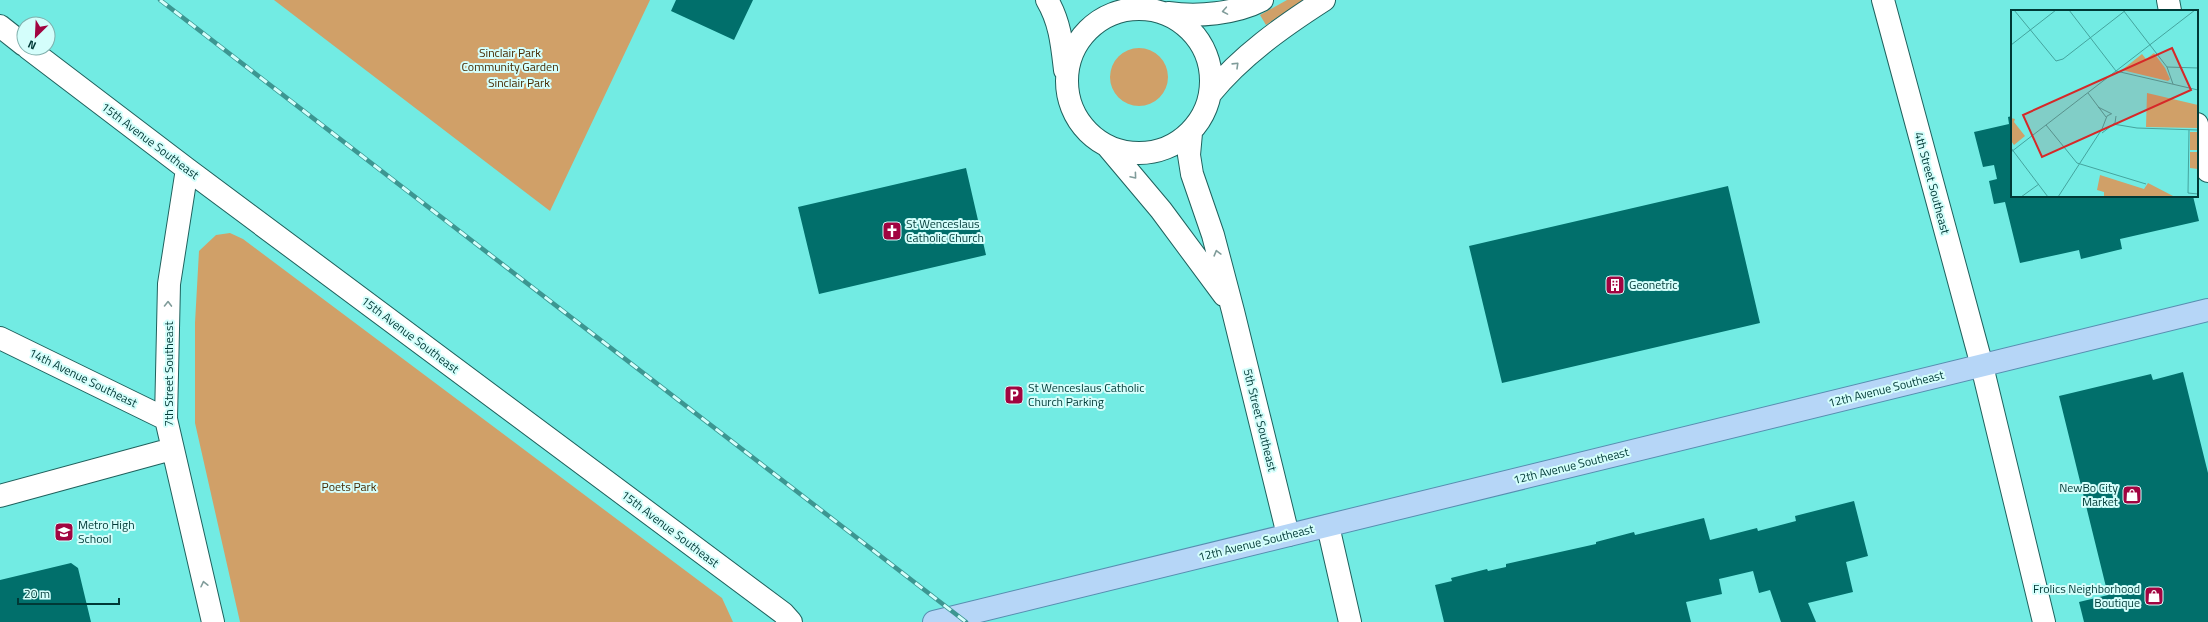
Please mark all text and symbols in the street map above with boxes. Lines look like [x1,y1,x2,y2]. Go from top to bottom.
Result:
one-way arrow [1222,6,1228,15]
inset map [2011,10,2198,197]
north arrow [16,16,56,56]
text: N [25,36,39,54]
park label: Sinclair Park Community Garden [461,43,559,76]
one-way arrow [1231,62,1239,70]
park label: Sinclair Park [488,73,550,92]
street label: 15th Avenue Southeast [97,97,204,184]
street label: 4th Street Southeast [1910,130,1955,237]
one-way arrow [1129,172,1136,179]
place label: St Wenceslaus Catholic Church [906,214,984,247]
church icon: St Wenceslaus Catholic Church [881,220,903,242]
one-way arrow [1213,250,1222,257]
building icon: Geonetric [1604,274,1626,296]
place label: Geonetric [1629,275,1677,294]
street label: 15th Avenue Southeast [357,291,464,378]
one-way arrow [164,301,173,307]
street label: 7th Street Southeast [159,321,178,427]
street label: 14th Avenue Southeast [26,343,141,412]
street label: 12th Avenue Southeast [1826,365,1946,412]
street label: 5th Street Southeast [1239,366,1283,474]
place label: St Wenceslaus Catholic Church Parking [1028,378,1145,411]
parking icon: St Wenceslaus Catholic Church Parking [1003,384,1025,406]
street label: 12th Avenue Southeast [1511,442,1631,489]
park label: Poets Park [322,477,377,496]
place label: NewBo City Market [2059,478,2119,511]
shop icon: NewBo City Market [2121,484,2143,506]
street label: 15th Avenue Southeast [617,485,724,572]
place label: Metro High School [78,515,135,548]
street label: 12th Avenue Southeast [1196,519,1316,566]
school or university icon: Metro High School [53,521,75,543]
place label: Frolics Neighborhood Boutique [2033,579,2140,612]
scale bar [18,580,119,606]
one-way arrow [201,581,209,587]
text: 20 m [24,584,50,603]
shop icon: Frolics Neighborhood Boutique [2143,585,2165,607]

